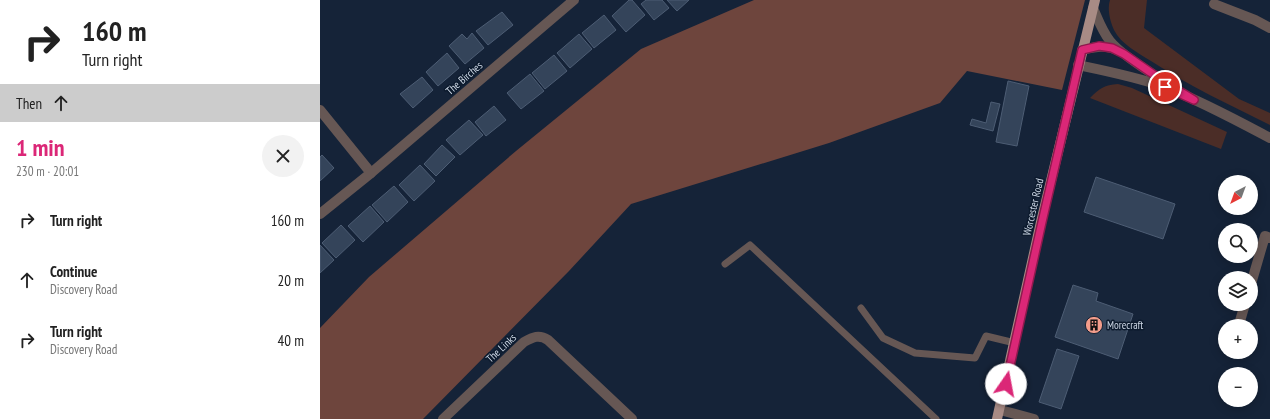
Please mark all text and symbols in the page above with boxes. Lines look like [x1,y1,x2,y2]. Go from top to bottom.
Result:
text: 160 m [82,12,146,49]
icon: right [16,16,68,68]
text: Turn right [82,48,142,71]
street label: The Birches [443,58,485,98]
pin [1148,70,1182,104]
icon: arrive [1154,76,1176,98]
icon: ahead [50,92,72,114]
text: Then [16,94,42,113]
text: 1 min [16,132,64,163]
button: close [262,135,304,177]
text: 230 m · 20:01 [16,163,79,180]
north arrow [1218,175,1258,215]
map controls [1218,175,1258,407]
street label: Worcester Road [1020,177,1046,237]
icon: right [16,209,38,231]
text: Turn right [50,211,102,230]
text: 160 m [271,211,304,230]
button: search [1218,223,1258,263]
text: Continue [50,262,97,281]
icon: ahead [16,269,38,291]
text: 20 m [278,271,304,290]
button: layers [1218,271,1258,311]
text: Discovery Road [50,281,117,298]
building icon: Morecraft [1084,315,1104,335]
place label: Morecraft [1107,318,1143,332]
button: + [1218,319,1258,359]
text: Turn right [50,322,102,341]
icon: right [16,329,38,351]
street label: The Links [483,330,519,366]
text: 40 m [278,331,304,350]
text: Discovery Road [50,341,117,358]
position arrow [985,363,1027,405]
button: − [1218,367,1258,407]

